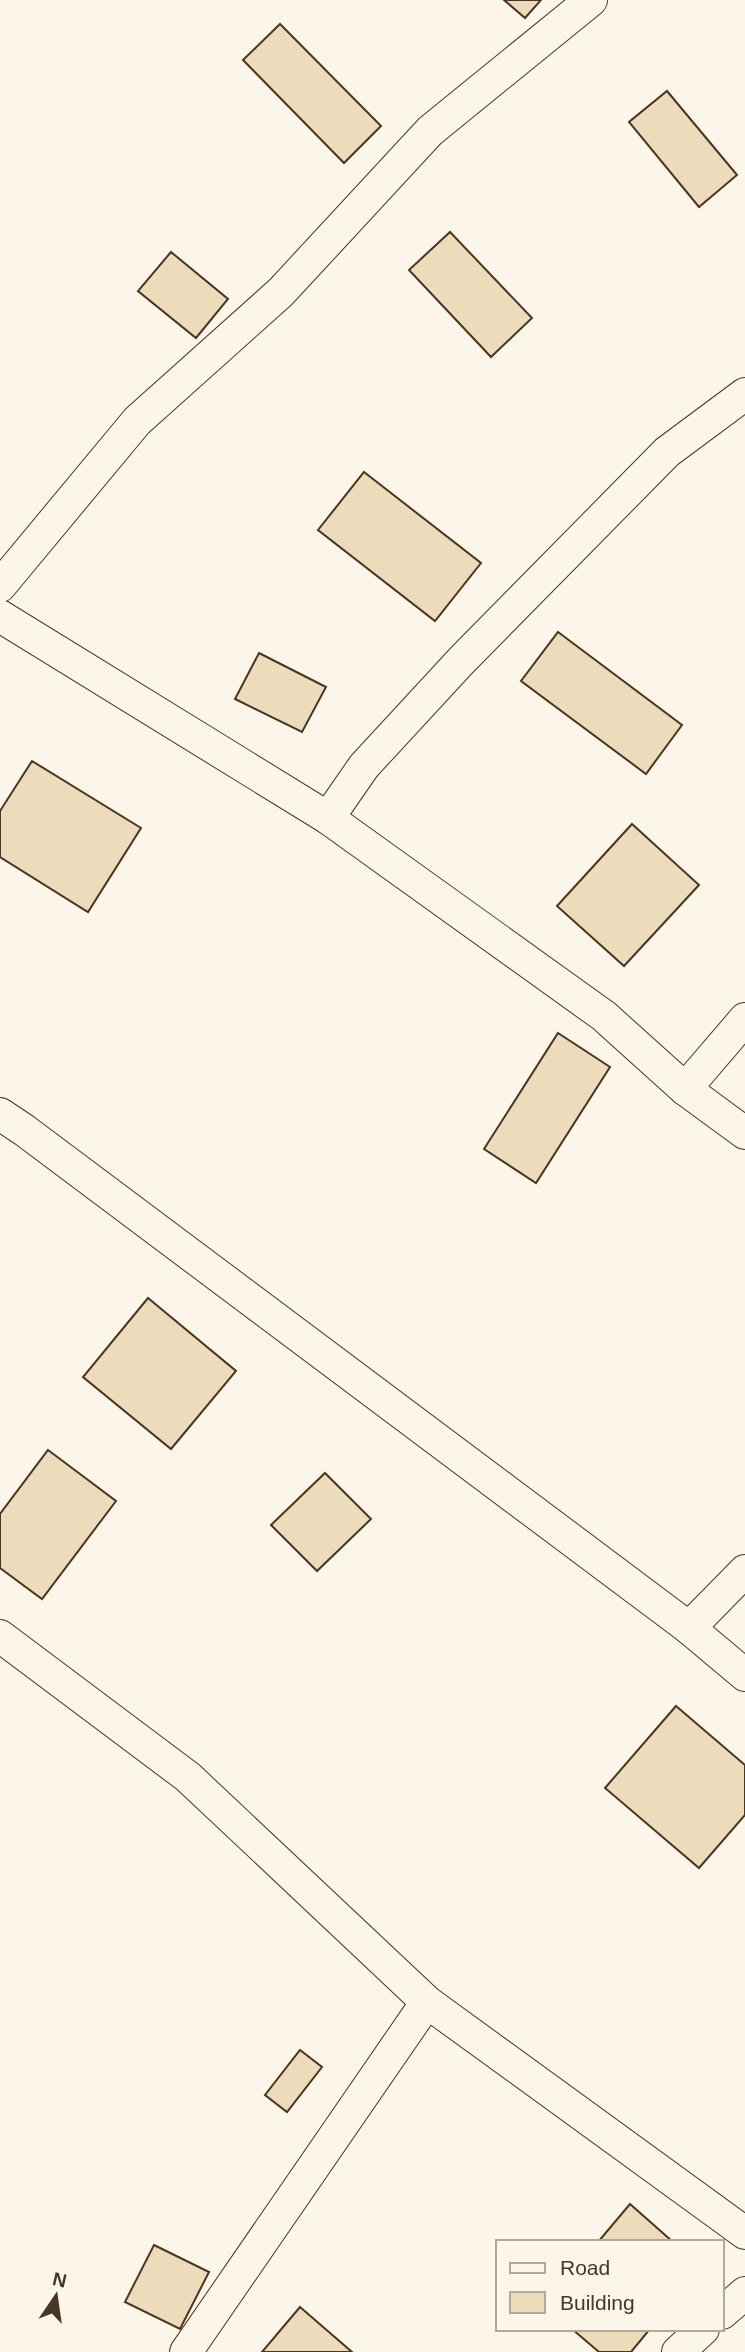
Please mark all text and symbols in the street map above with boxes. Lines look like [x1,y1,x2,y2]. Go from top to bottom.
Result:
legend [496,2240,724,2331]
text: Road [560,2256,610,2279]
north arrow [21,2261,91,2331]
text: N [51,2268,69,2292]
text: Building [560,2291,635,2314]

